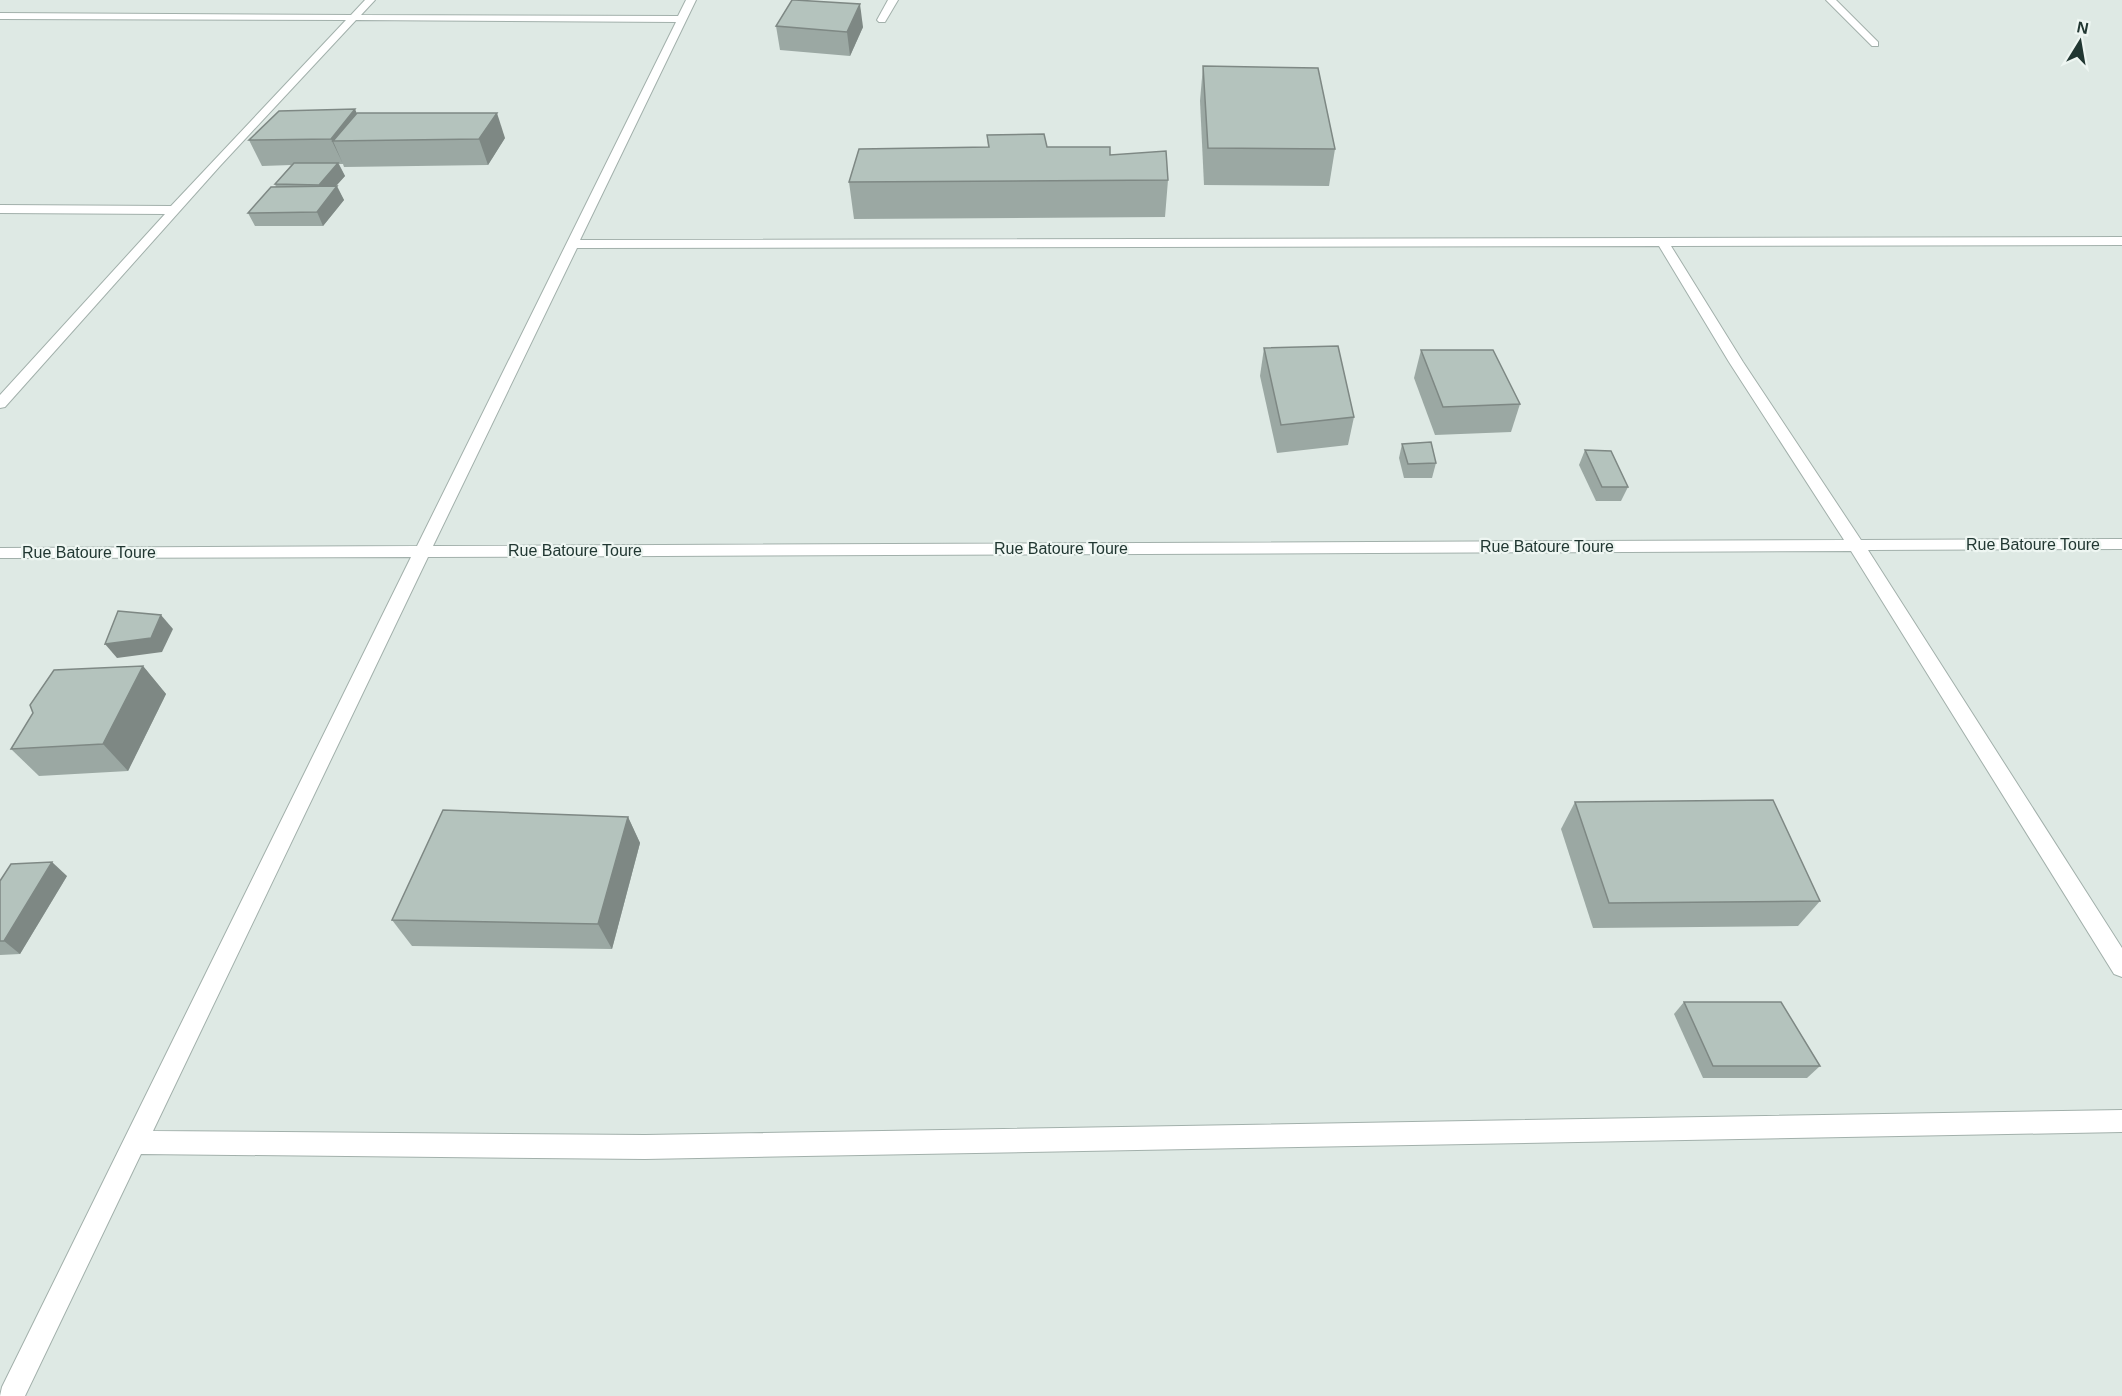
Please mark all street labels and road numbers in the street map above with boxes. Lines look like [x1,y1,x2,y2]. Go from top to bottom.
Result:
street label: Rue Batoure Toure [1966,536,2100,553]
street label: Rue Batoure Toure [1480,538,1614,555]
street label: Rue Batoure Toure [994,540,1128,557]
street label: Rue Batoure Toure [508,542,642,559]
street label: Rue Batoure Toure [22,544,156,561]

